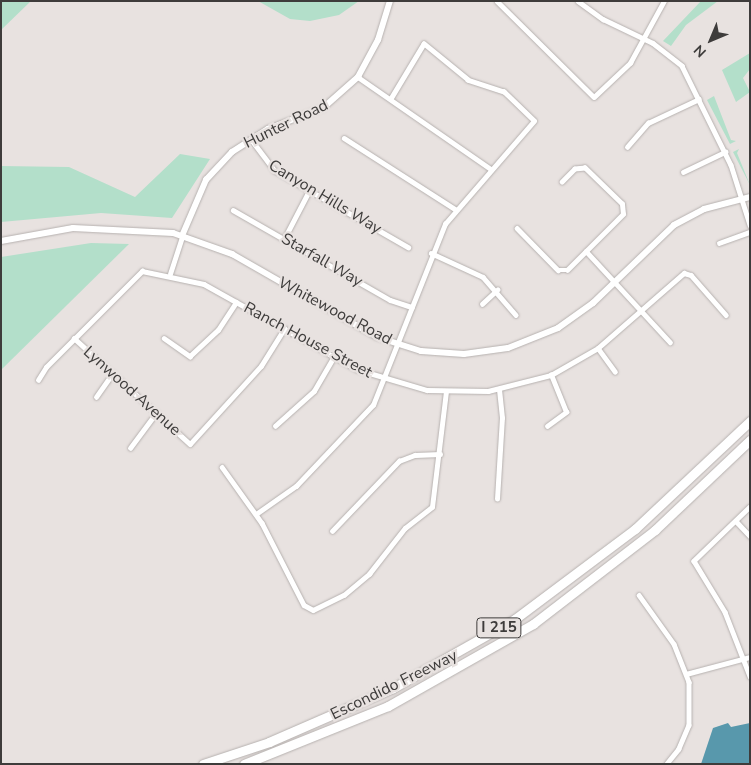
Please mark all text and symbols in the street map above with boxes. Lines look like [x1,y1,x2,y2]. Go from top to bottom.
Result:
north arrow [686,15,736,65]
text: N [690,41,710,61]
street label: Hunter Road [241,95,331,153]
street label: Canyon Hills Way [265,156,385,238]
street label: Starfall Way [278,229,366,291]
street label: Whitewood Road [275,273,395,349]
street label: Ranch House Street [240,298,376,382]
street label: Lynwood Avenue [79,342,185,440]
road number: I 215 [475,616,523,640]
street label: Escondido Freeway [328,646,460,724]

